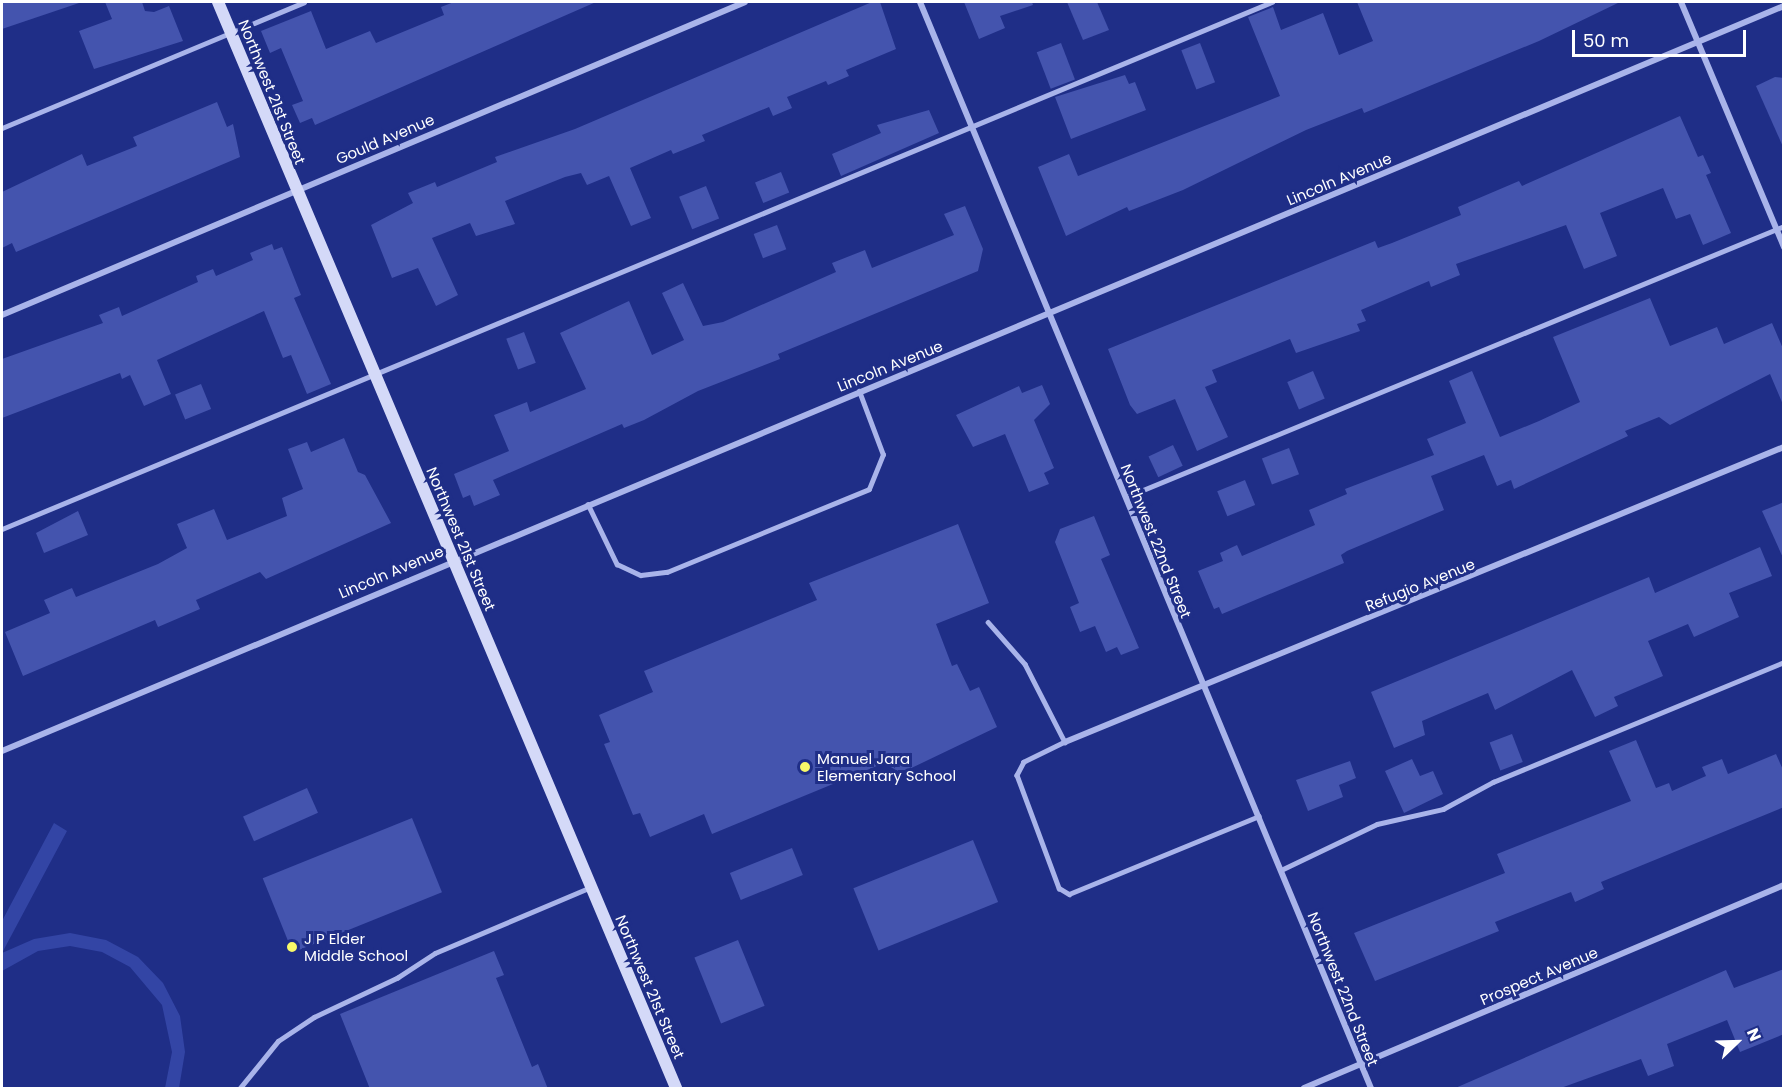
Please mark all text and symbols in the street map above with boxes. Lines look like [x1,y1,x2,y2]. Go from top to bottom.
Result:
street label: Northwest 21st Street [235,17,309,167]
scale bar [1575,18,1749,56]
text: 50 m [1583,28,1629,53]
street label: Gould Avenue [333,110,437,168]
street label: Lincoln Avenue [1284,149,1394,209]
street label: Lincoln Avenue [835,337,945,395]
street label: Northwest 22nd Street [1117,461,1195,621]
street label: Northwest 21st Street [423,464,499,614]
street label: Lincoln Avenue [336,542,446,602]
street label: Refugio Avenue [1363,555,1477,615]
place label: Manuel Jara Elementary School [817,749,956,784]
marker: Manuel Jara Elementary School [798,760,812,774]
street label: Northwest 22nd Street [1304,909,1382,1069]
street label: Northwest 21st Street [612,912,688,1062]
place label: J P Elder Middle School [304,929,408,964]
marker: J P Elder Middle School [285,940,299,954]
street label: Prospect Avenue [1477,943,1601,1009]
north arrow [1707,1012,1767,1072]
text: N [1741,1025,1767,1045]

